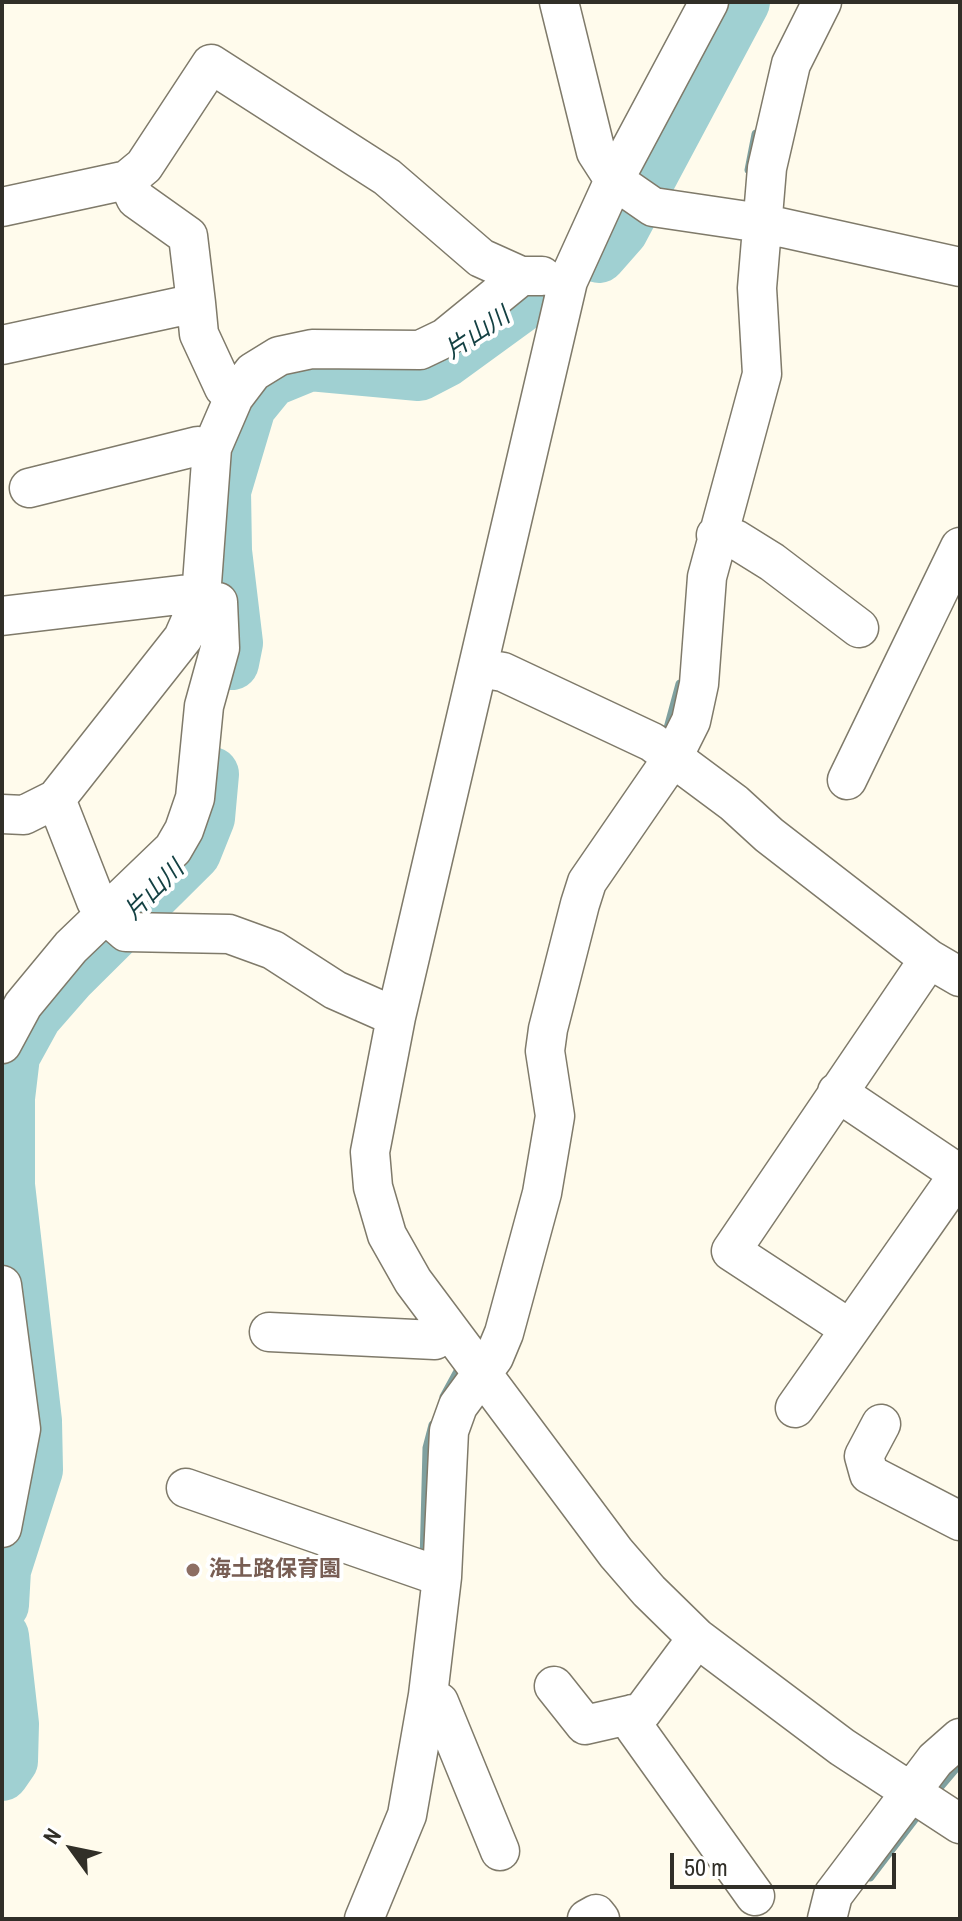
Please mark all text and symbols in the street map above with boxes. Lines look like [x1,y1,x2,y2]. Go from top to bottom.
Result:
water label: 片山川 [440,302,516,366]
water label: 片山川 [119,855,191,927]
place label: 海土路保育園 [209,1557,341,1583]
marker: 海土路保育園 [184,1561,202,1579]
north arrow [32,1809,112,1889]
text: N [36,1822,68,1850]
scale bar [674,1837,900,1887]
text: 50 m [684,1851,728,1883]

